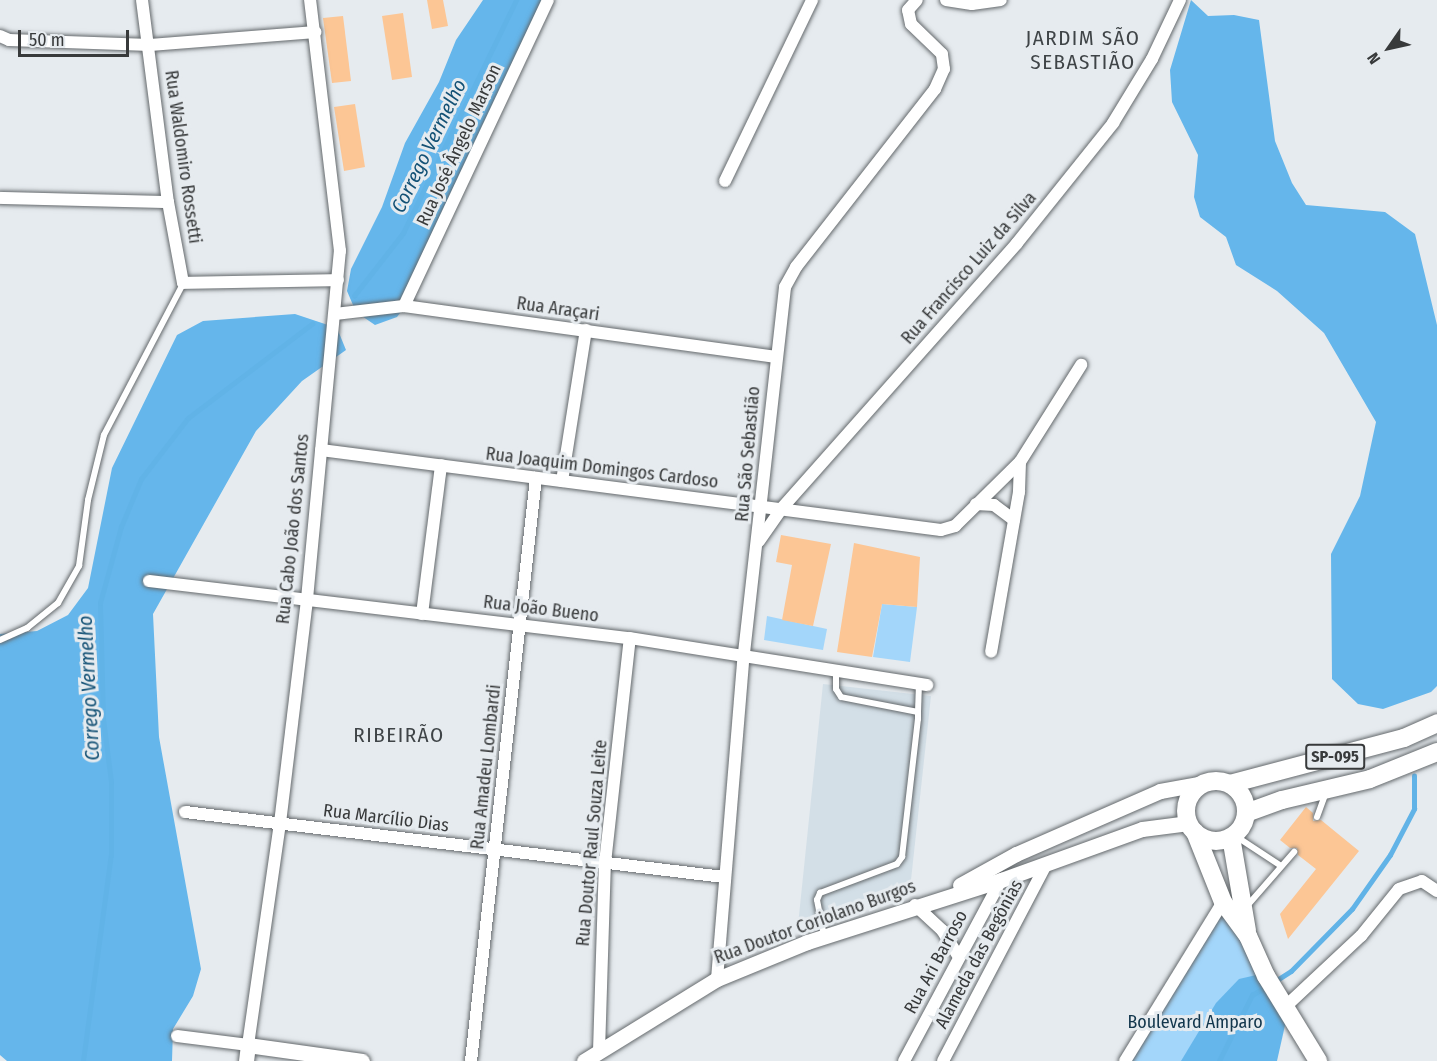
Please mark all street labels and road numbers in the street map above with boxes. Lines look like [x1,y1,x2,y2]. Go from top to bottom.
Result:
street label: Rua José Ângelo Marson [412,61,506,229]
street label: Rua Waldomiro Rossetti [160,69,206,245]
street label: Rua Francisco Luiz da Silva [897,187,1041,349]
street label: Rua Araçari [515,292,601,326]
street label: Rua São Sebastião [731,385,765,523]
street label: Rua Cabo João dos Santos [272,433,314,625]
street label: Rua Joaquim Domingos Cardoso [484,443,720,493]
street label: Rua João Bueno [482,591,600,627]
street label: Rua Amadeu Lombardi [467,683,505,851]
street label: Rua Doutor Raul Souza Leite [572,739,612,947]
road number: SP-095 [1305,744,1365,770]
street label: Rua Marcílio Dias [322,800,450,836]
street label: Rua Doutor Coriolano Burgos [711,875,919,969]
street label: Alameda das Begônias [931,876,1027,1032]
street label: Rua Ari Barroso [900,907,972,1017]

